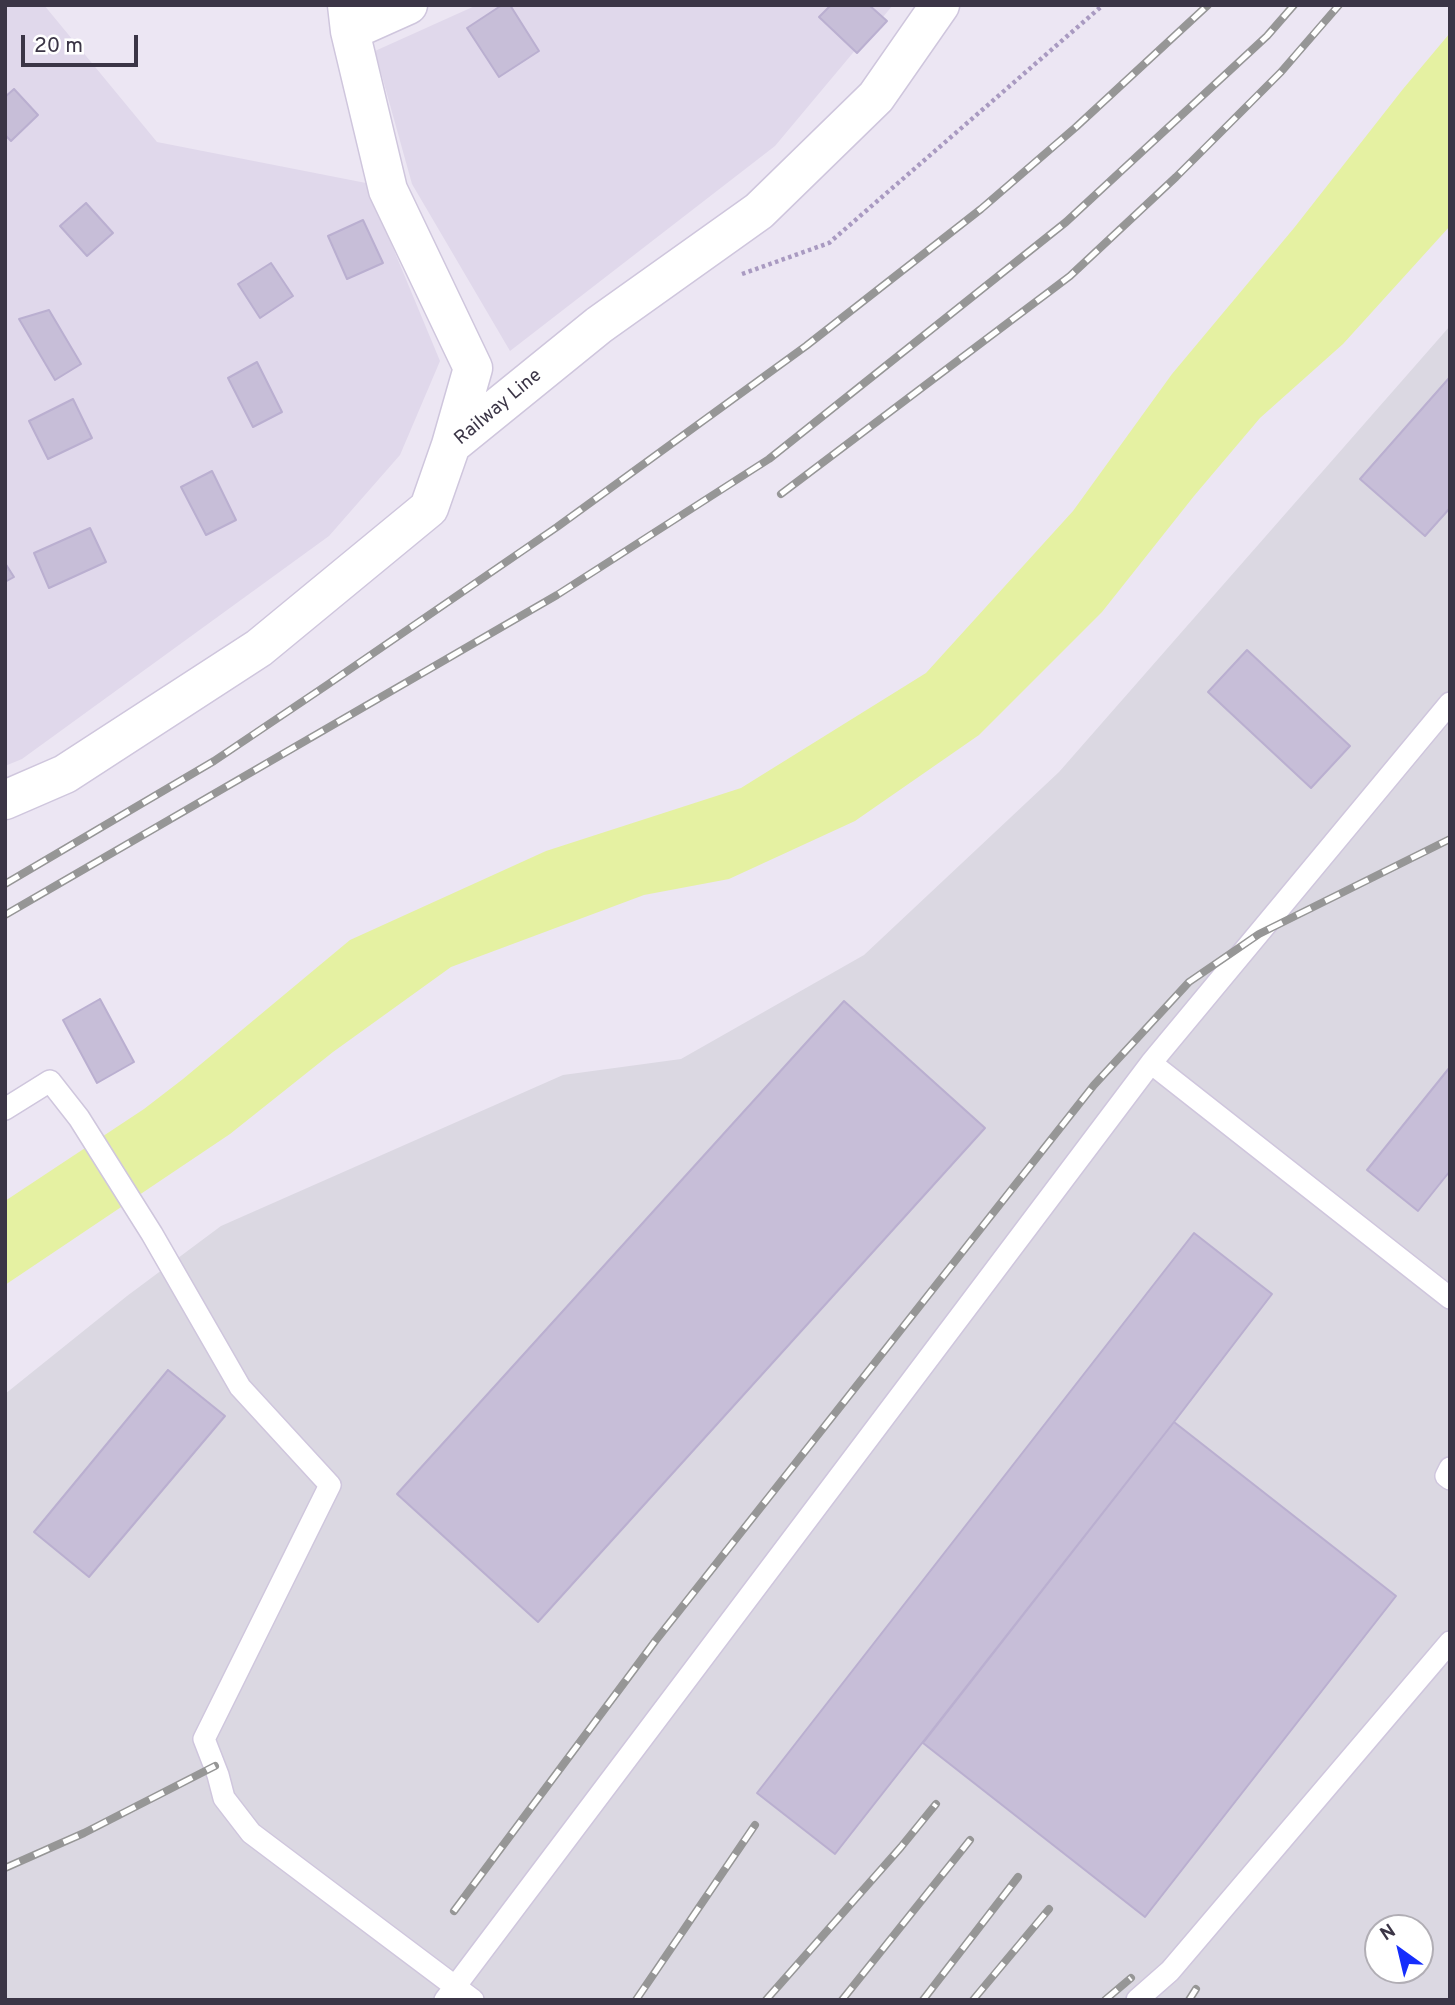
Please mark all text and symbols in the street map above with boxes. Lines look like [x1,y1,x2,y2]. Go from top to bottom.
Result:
scale bar [24,21,142,65]
text: 20 m [34,33,83,60]
street label: Railway Line [451,365,547,451]
north arrow [1364,1914,1434,1984]
text: N [1376,1919,1401,1947]

